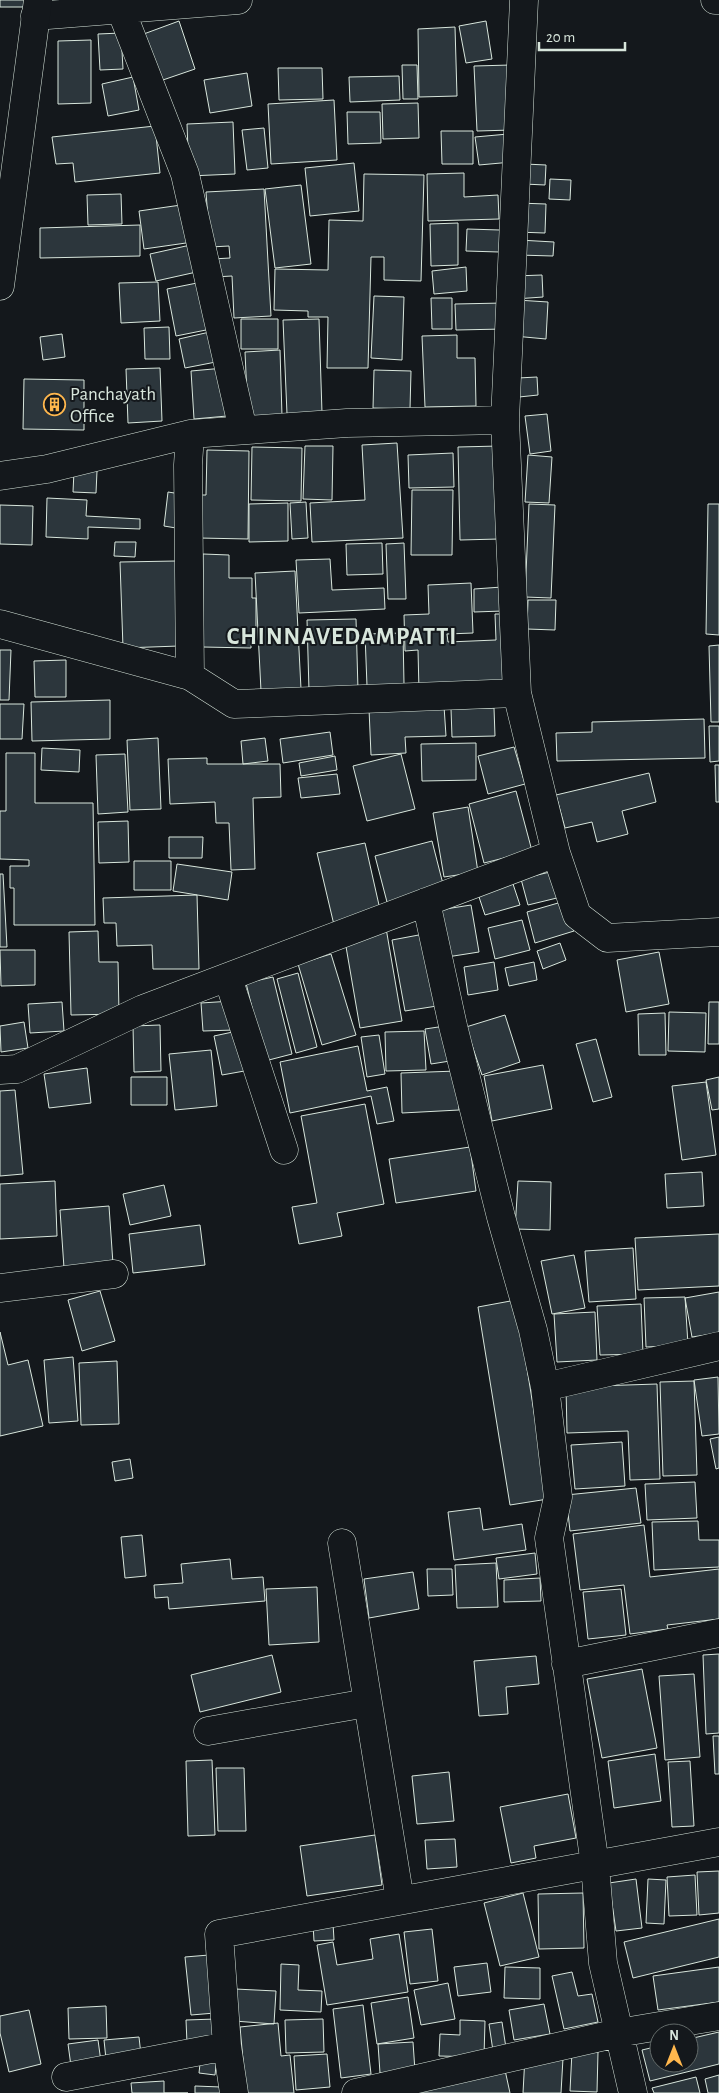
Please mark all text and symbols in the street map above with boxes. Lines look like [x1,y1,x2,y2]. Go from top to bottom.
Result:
scale bar [539,20,625,52]
text: 20 m [546,30,575,45]
place label: Panchayath Office [70,385,156,426]
building icon: Panchayath Office [42,393,66,417]
district label: CHINNAVEDAMPATTI [227,625,457,649]
north arrow [649,2023,699,2073]
text: N [669,2029,679,2043]

